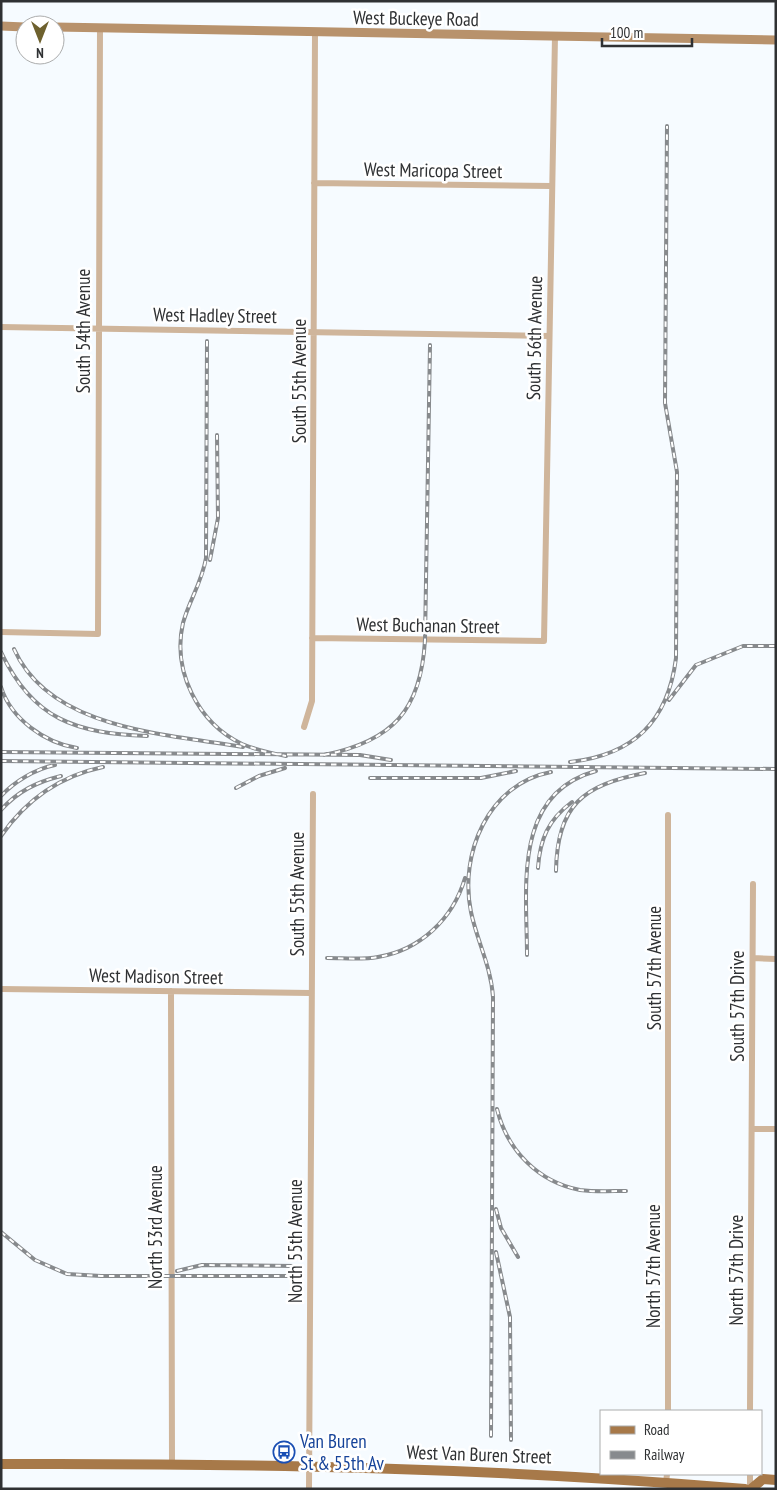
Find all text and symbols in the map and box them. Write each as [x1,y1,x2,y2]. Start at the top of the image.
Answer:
street label: West Buckeye Road [353,5,479,31]
north arrow [15,15,65,65]
scale bar [602,15,692,47]
text: 100 m [610,23,643,42]
text: N [36,44,44,62]
street label: West Maricopa Street [364,157,503,183]
street label: South 54th Avenue [71,269,95,393]
street label: South 56th Avenue [521,275,547,400]
street label: West Hadley Street [153,302,278,328]
street label: South 55th Avenue [287,319,311,443]
street label: West Buchanan Street [356,612,501,638]
street label: South 55th Avenue [285,832,309,956]
street label: South 57th Avenue [642,906,666,1030]
street label: South 57th Drive [725,950,749,1062]
street label: West Madison Street [89,963,224,989]
street label: North 53rd Avenue [143,1165,167,1289]
street label: North 55th Avenue [283,1179,307,1303]
street label: North 57th Avenue [641,1204,665,1328]
street label: North 57th Drive [724,1214,748,1325]
legend [600,1410,762,1475]
text: Road [644,1420,670,1439]
place label: Van Buren St & 55th Av [299,1429,384,1475]
street label: West Van Buren Street [406,1439,553,1469]
bus stop icon: Van Buren St & 55th Av [272,1440,296,1464]
text: Railway [644,1445,685,1464]

